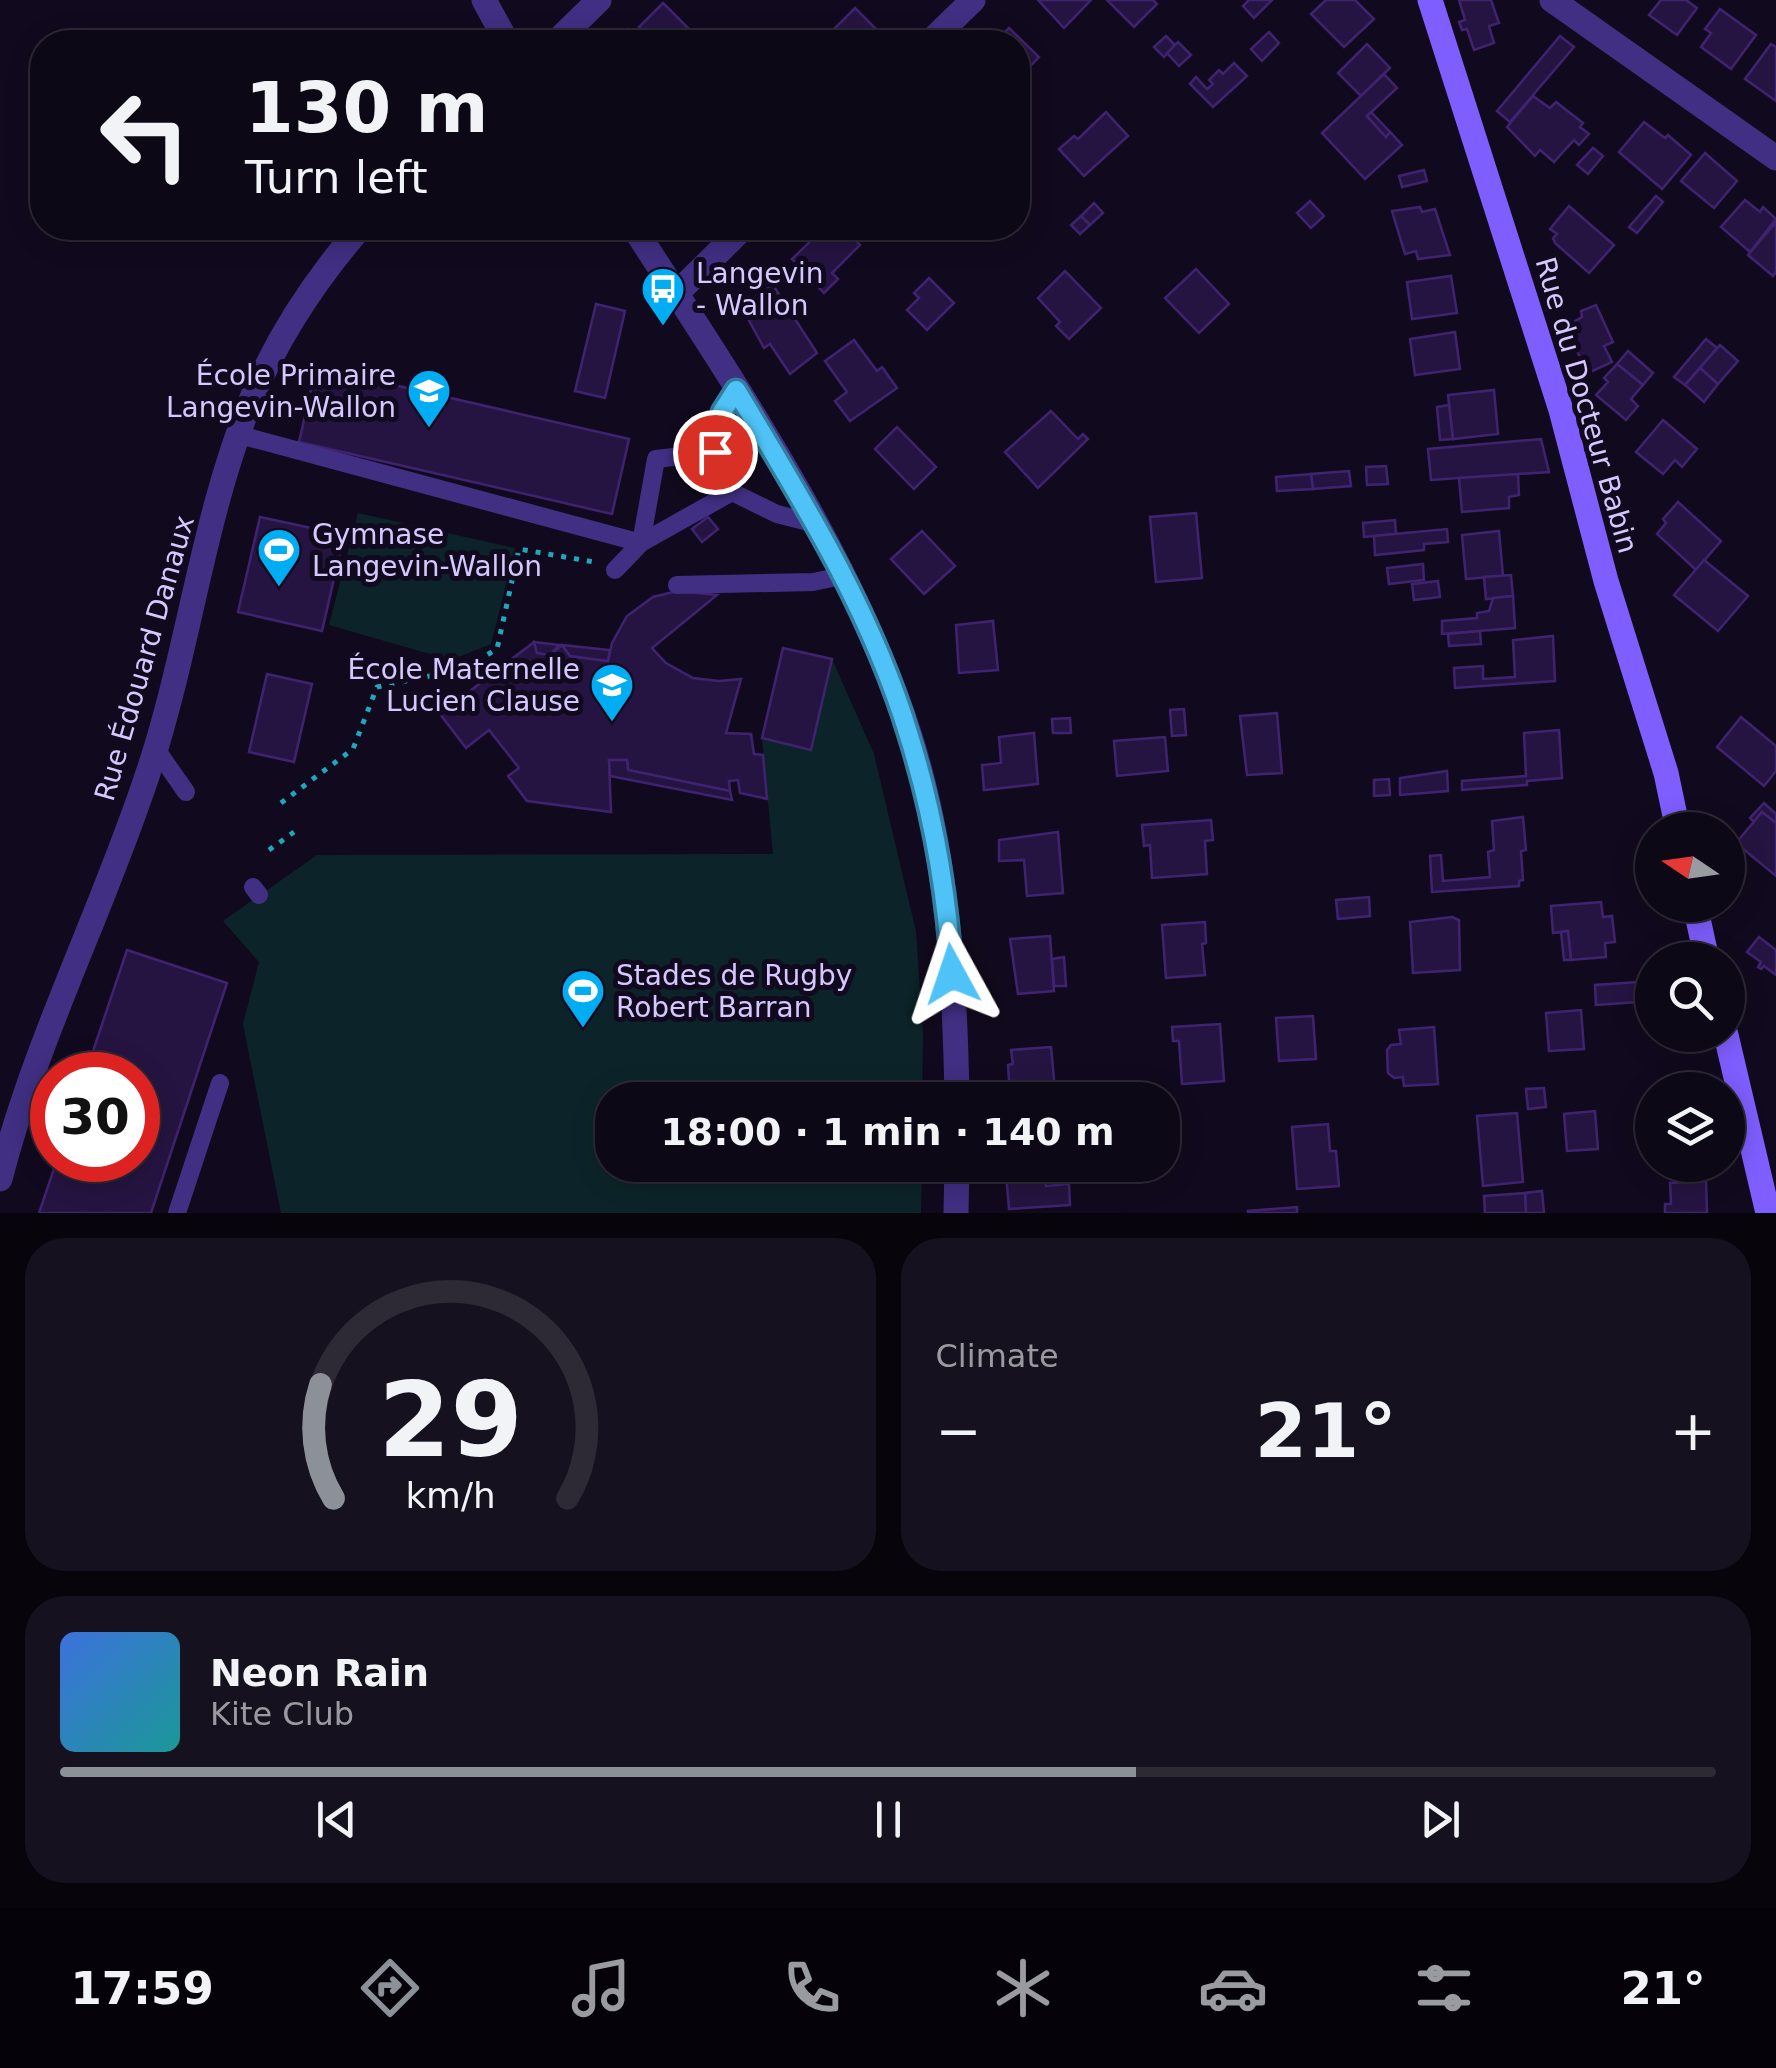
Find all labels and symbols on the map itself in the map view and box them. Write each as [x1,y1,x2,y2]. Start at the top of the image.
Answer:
street label: Rue du Docteur Babin [1528,253,1645,557]
place label: Langevin - Wallon [696,257,824,322]
bus stop icon: Langevin - Wallon [640,266,686,327]
place label: École Primaire Langevin-Wallon [166,358,396,424]
school or university icon: École Primaire Langevin-Wallon [406,368,452,429]
pin [673,410,758,495]
street label: Rue Édouard Danaux [87,511,201,805]
place label: Gymnase Langevin-Wallon [312,518,542,583]
sports icon: Gymnase Langevin-Wallon [256,527,302,588]
place label: École Maternelle Lucien Clause [348,652,580,718]
school or university icon: École Maternelle Lucien Clause [589,662,635,723]
north arrow [1635,812,1745,922]
position arrow [900,922,1004,1026]
place label: Stades de Rugby Robert Barran [616,959,852,1024]
sports icon: Stades de Rugby Robert Barran [560,968,606,1029]
speed limit sign: 30 [30,1052,160,1182]

